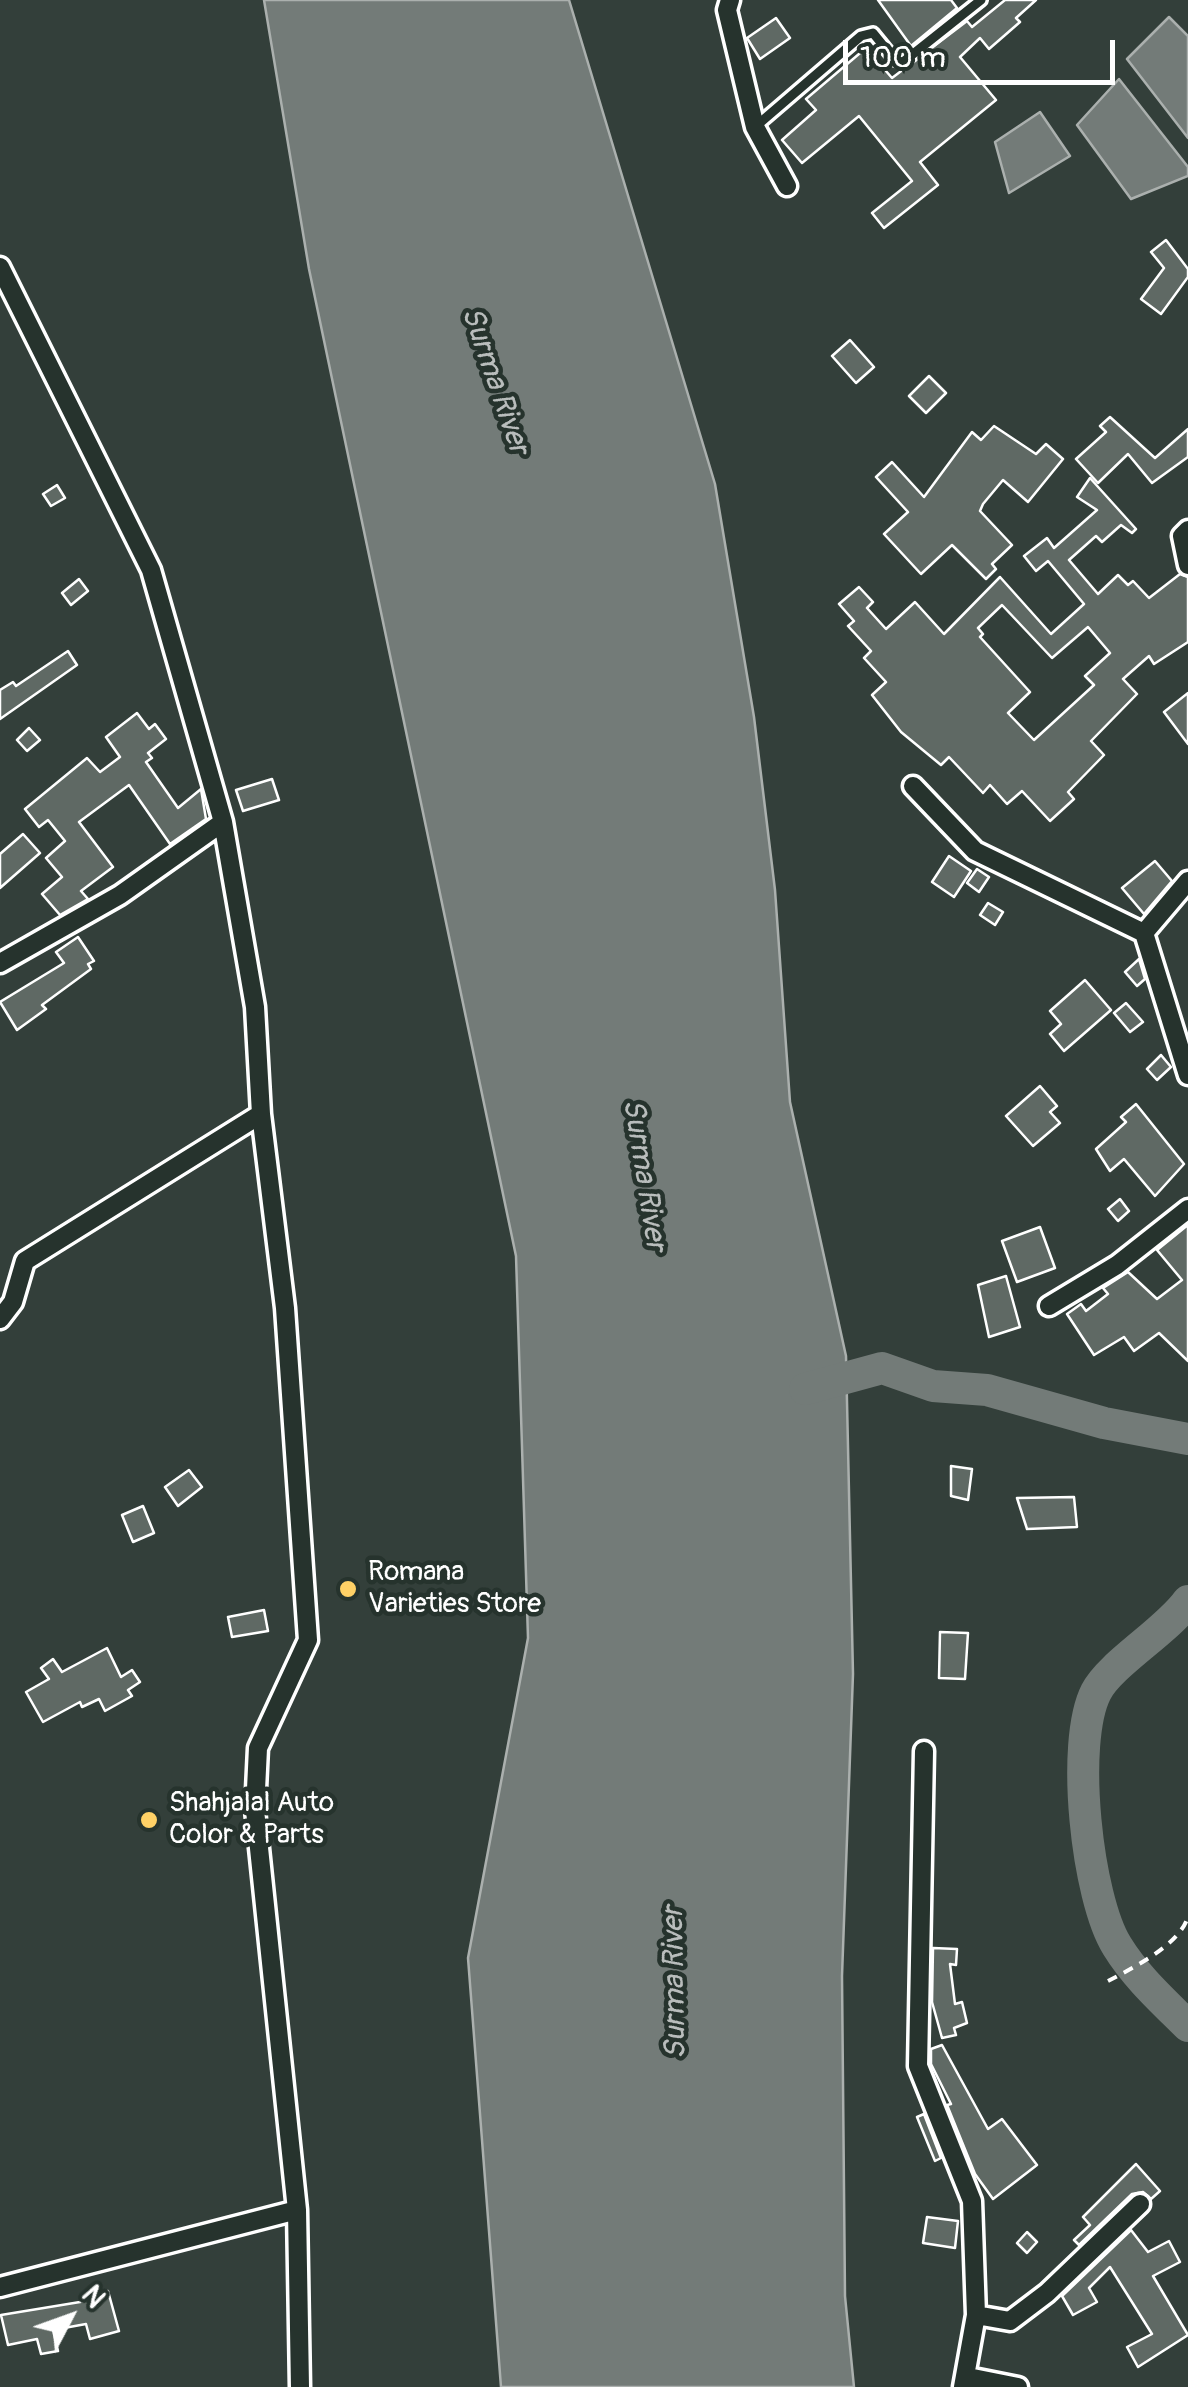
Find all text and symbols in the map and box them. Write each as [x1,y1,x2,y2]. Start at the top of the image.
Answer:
scale bar [848,20,1120,82]
text: 100 m [860,39,946,76]
water label: Surma River [452,303,536,459]
water label: Surma River [613,1097,673,1253]
place label: Romana Varieties Store [368,1556,541,1622]
marker: Romana Varieties Store [337,1578,359,1600]
place label: Shahjalal Auto Color & Parts [169,1787,334,1853]
marker: Shahjalal Auto Color & Parts [138,1809,160,1831]
water label: Surma River [657,1906,695,2060]
north arrow [20,2267,120,2367]
text: N [74,2278,112,2316]

